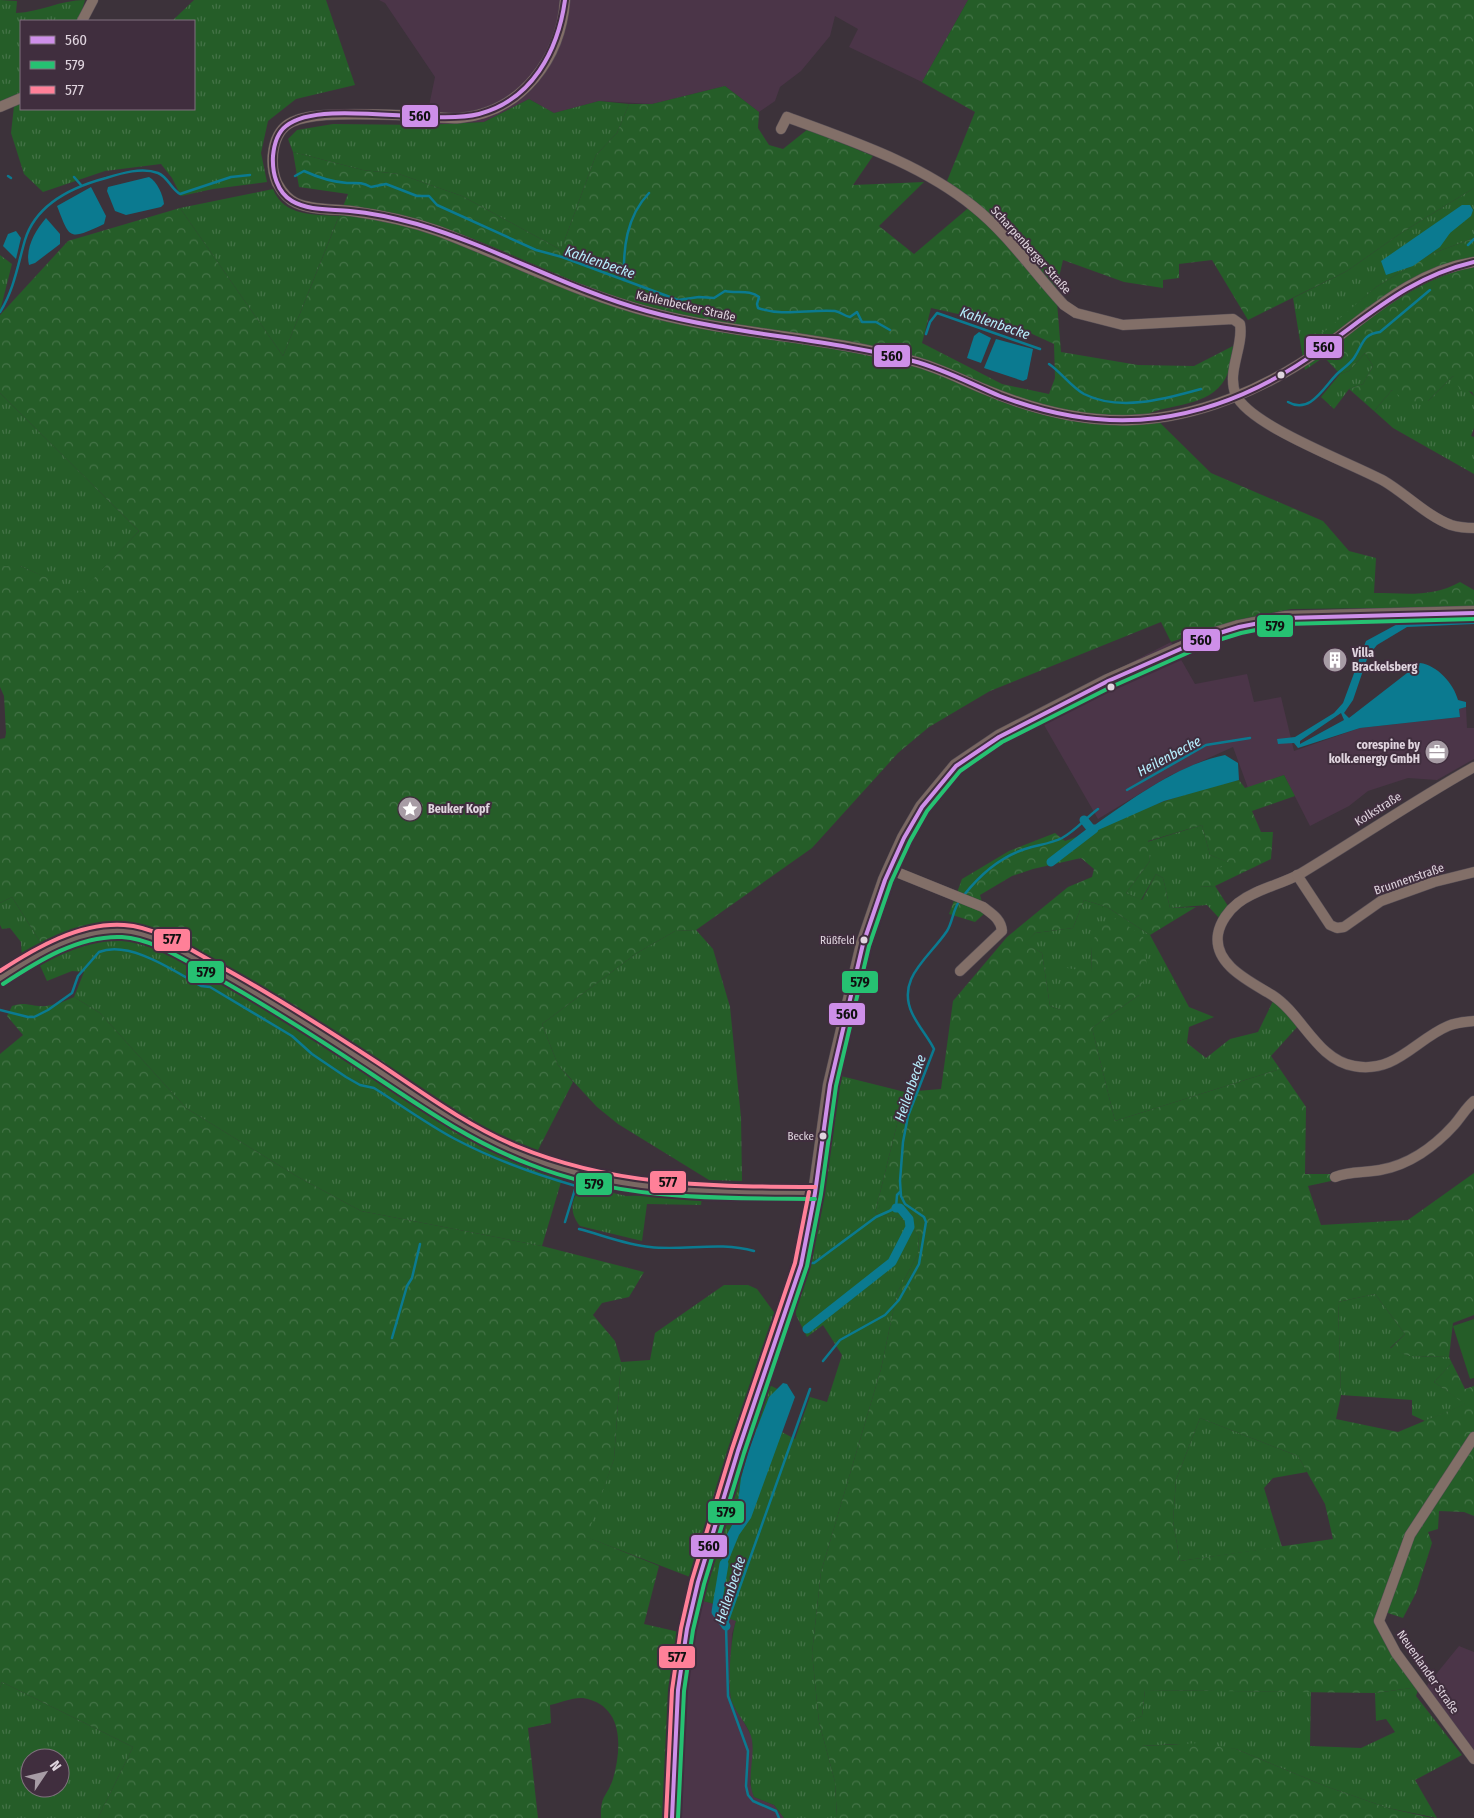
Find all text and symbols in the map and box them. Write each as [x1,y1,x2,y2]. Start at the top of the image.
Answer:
legend [20,20,195,110]
text: 560 [65,31,87,49]
text: 579 [65,56,85,74]
text: 577 [65,81,84,99]
line badge: 560 [401,104,439,128]
text: 560 [409,108,431,125]
street label: Scharpenberger Straße [988,203,1074,297]
water label: Kahlenbecke [563,243,637,282]
street label: Kahlenbecker Straße [635,288,737,324]
water label: Kahlenbecke [958,304,1032,343]
line badge: 560 [1305,335,1343,359]
text: 560 [1313,339,1335,356]
line badge: 560 [873,344,911,368]
text: 560 [881,348,903,365]
unlabelled marker [1276,370,1286,380]
line badge: 579 [1256,614,1294,638]
text: 579 [1265,618,1285,635]
line badge: 560 [1182,628,1221,652]
text: 560 [1190,632,1212,649]
place label: Villa Brackelsberg [1351,646,1417,674]
building icon: Villa Brackelsberg [1322,647,1348,673]
unlabelled marker [1106,682,1116,692]
water label: Heilenbecke [1134,732,1204,780]
place label: corespine by kolk.energy GmbH [1329,738,1420,766]
office icon: corespine by kolk.energy GmbH [1424,739,1450,765]
street label: Kolkstraße [1352,789,1404,829]
place icon: Beuker Kopf [397,796,423,822]
place label: Beuker Kopf [428,802,491,816]
street label: Brunnenstraße [1372,860,1446,898]
line badge: 577 [153,928,191,952]
text: 577 [163,931,181,948]
place label: Rüßfeld [820,934,855,947]
marker: Rüßfeld [859,935,869,945]
line badge: 579 [187,960,225,984]
text: 579 [196,964,216,981]
line badge: 579 [841,970,879,994]
text: 579 [850,974,870,991]
line badge: 560 [828,1002,866,1026]
text: 560 [836,1006,858,1023]
water label: Heilenbecke [891,1052,930,1124]
place label: Becke [787,1130,814,1143]
marker: Becke [818,1131,828,1141]
line badge: 577 [649,1170,687,1194]
line badge: 579 [575,1172,613,1196]
text: 577 [659,1174,677,1191]
text: 579 [584,1176,604,1193]
line badge: 579 [707,1500,745,1524]
text: 579 [716,1504,736,1521]
line badge: 560 [690,1534,728,1558]
text: 560 [698,1538,720,1555]
water label: Heilenbecke [712,1554,749,1626]
street label: Neuenlander Straße [1394,1628,1462,1716]
line badge: 577 [658,1645,696,1669]
text: 577 [668,1649,686,1666]
north arrow [20,1748,70,1798]
text: N [46,1758,65,1774]

